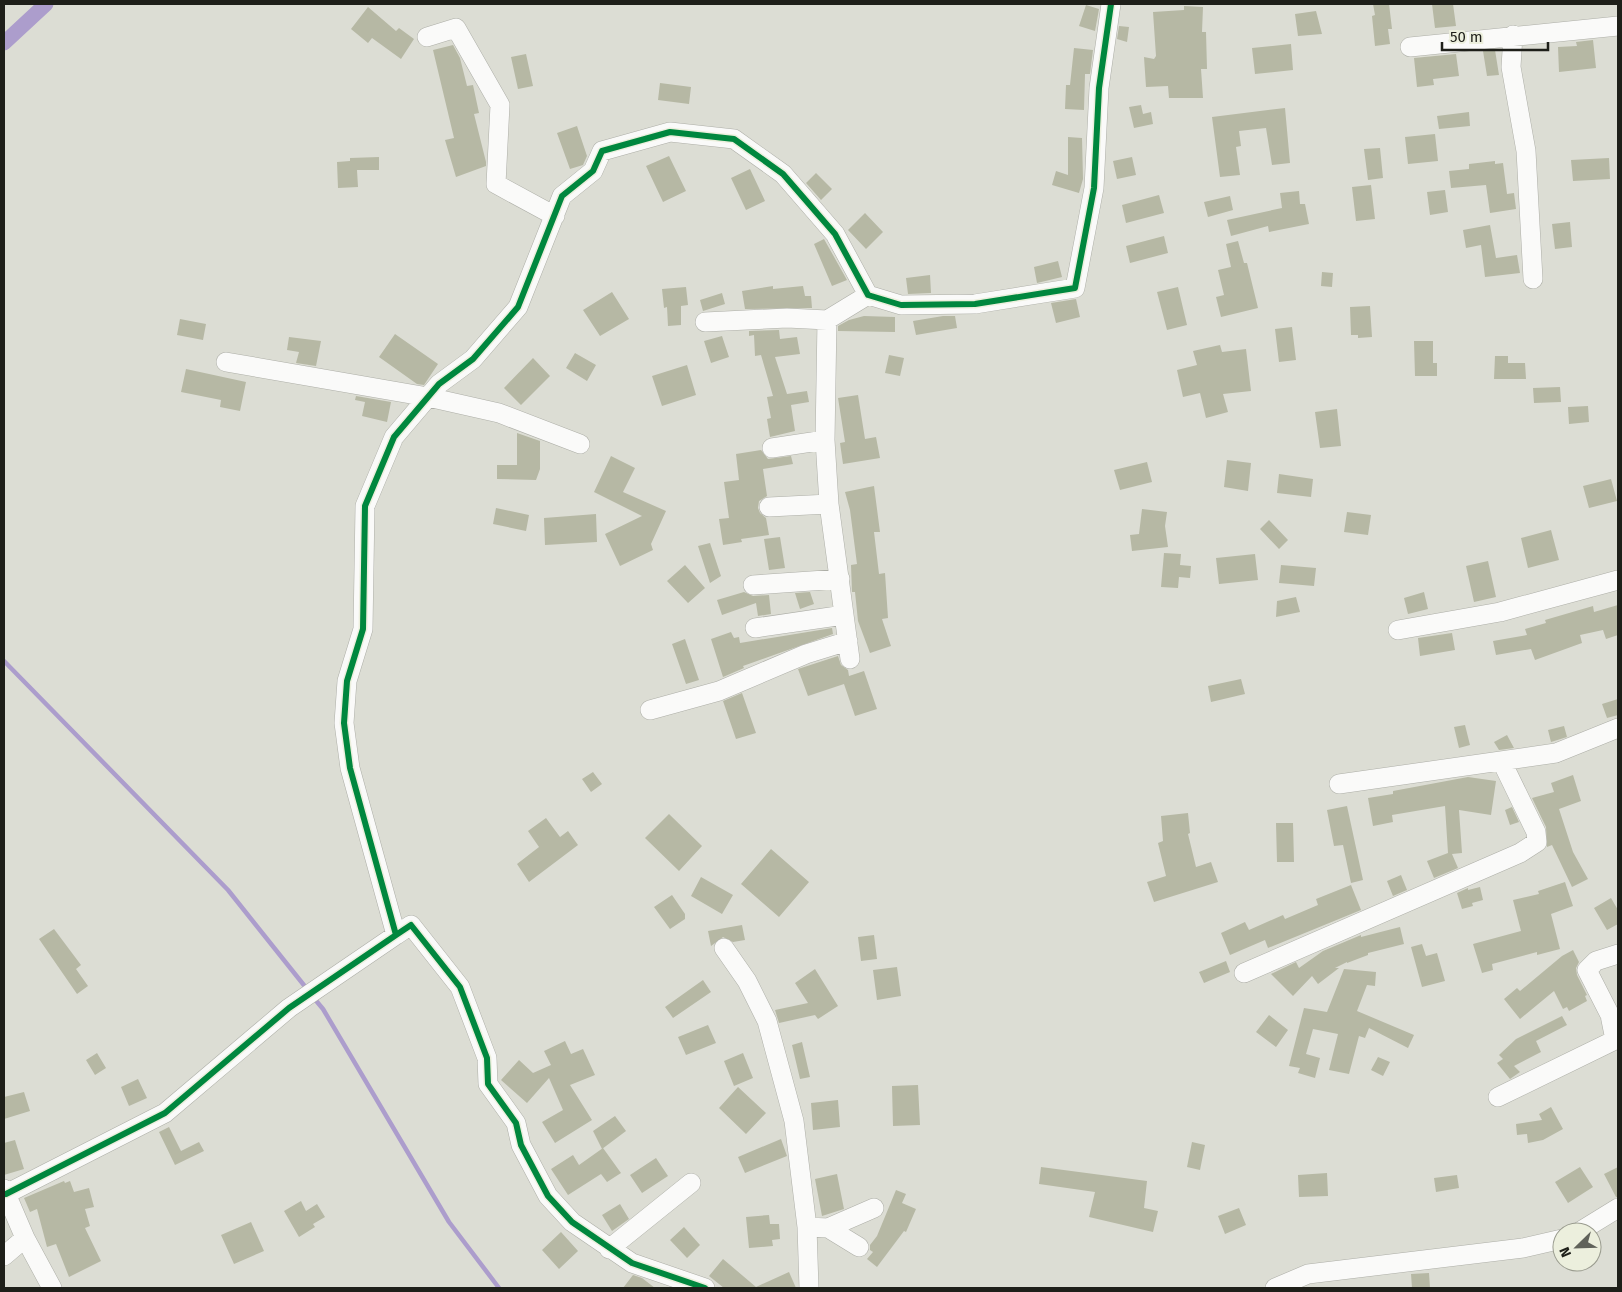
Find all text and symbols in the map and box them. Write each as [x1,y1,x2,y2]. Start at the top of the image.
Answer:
scale bar [1442,20,1548,52]
text: 50 m [1450,28,1483,46]
north arrow [1552,1222,1602,1272]
text: N [1556,1244,1575,1259]

